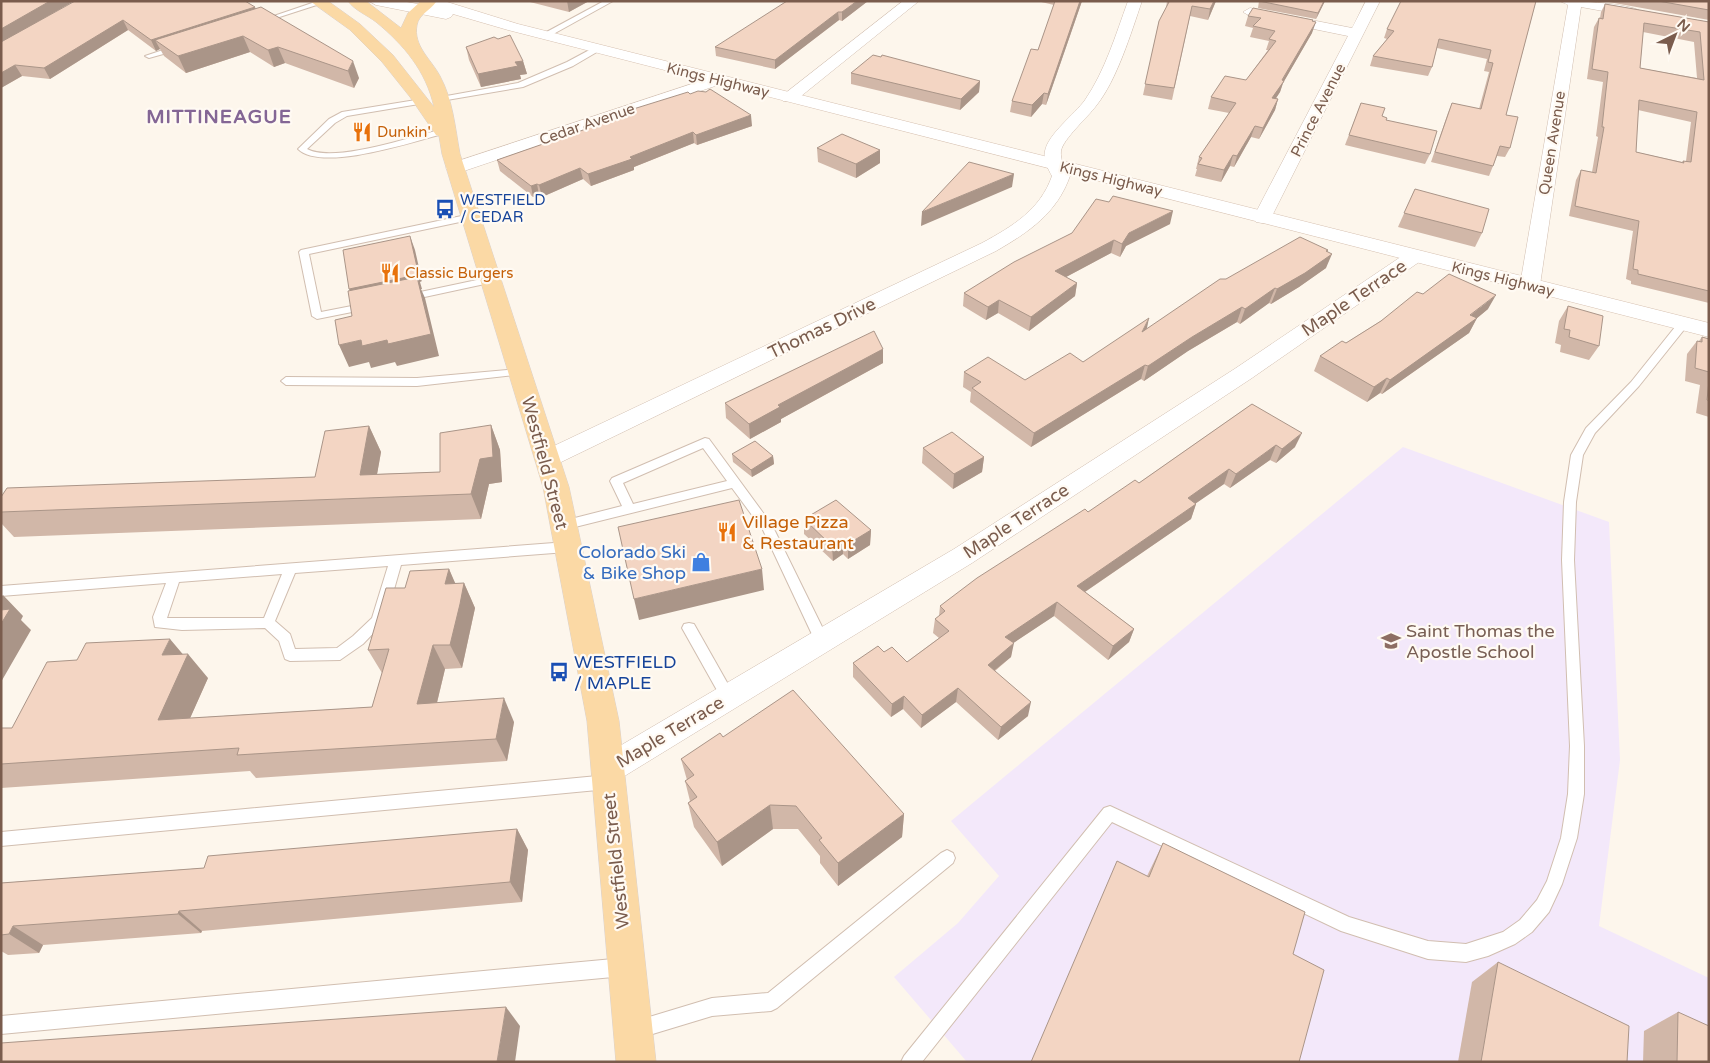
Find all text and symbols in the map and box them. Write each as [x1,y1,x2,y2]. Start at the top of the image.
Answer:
north arrow [1650,10,1700,60]
text: N [1673,16,1693,36]
street label: Kings Highway [665,59,771,101]
street label: Prince Avenue [1287,60,1349,160]
street label: Queen Avenue [1535,90,1569,196]
street label: Cedar Avenue [537,99,637,149]
district label: MITTINEAGUE [146,106,292,128]
restaurant icon: Dunkin' [351,121,373,143]
place label: Dunkin' [377,123,431,141]
street label: Kings Highway [1058,158,1164,200]
place label: WESTFIELD / CEDAR [460,191,545,226]
bus stop icon: WESTFIELD / CEDAR [434,198,456,220]
street label: Maple Terrace [1297,255,1411,341]
street label: Kings Highway [1450,258,1556,300]
restaurant icon: Classic Burgers [379,262,401,284]
place label: Classic Burgers [405,264,513,282]
street label: Thomas Drive [765,292,879,364]
street label: Westfield Street [517,394,573,532]
street label: Maple Terrace [959,479,1073,563]
place label: Village Pizza & Restaurant [742,511,854,554]
restaurant icon: Village Pizza & Restaurant [716,521,738,543]
place label: Colorado Ski & Bike Shop [578,541,686,584]
shop icon: Colorado Ski & Bike Shop [690,551,712,573]
place label: Saint Thomas the Apostle School [1406,620,1555,663]
school or university icon: Saint Thomas the Apostle School [1380,630,1402,652]
place label: WESTFIELD / MAPLE [574,651,677,694]
bus stop icon: WESTFIELD / MAPLE [548,661,570,683]
street label: Maple Terrace [612,691,728,773]
street label: Westfield Street [598,792,634,930]

